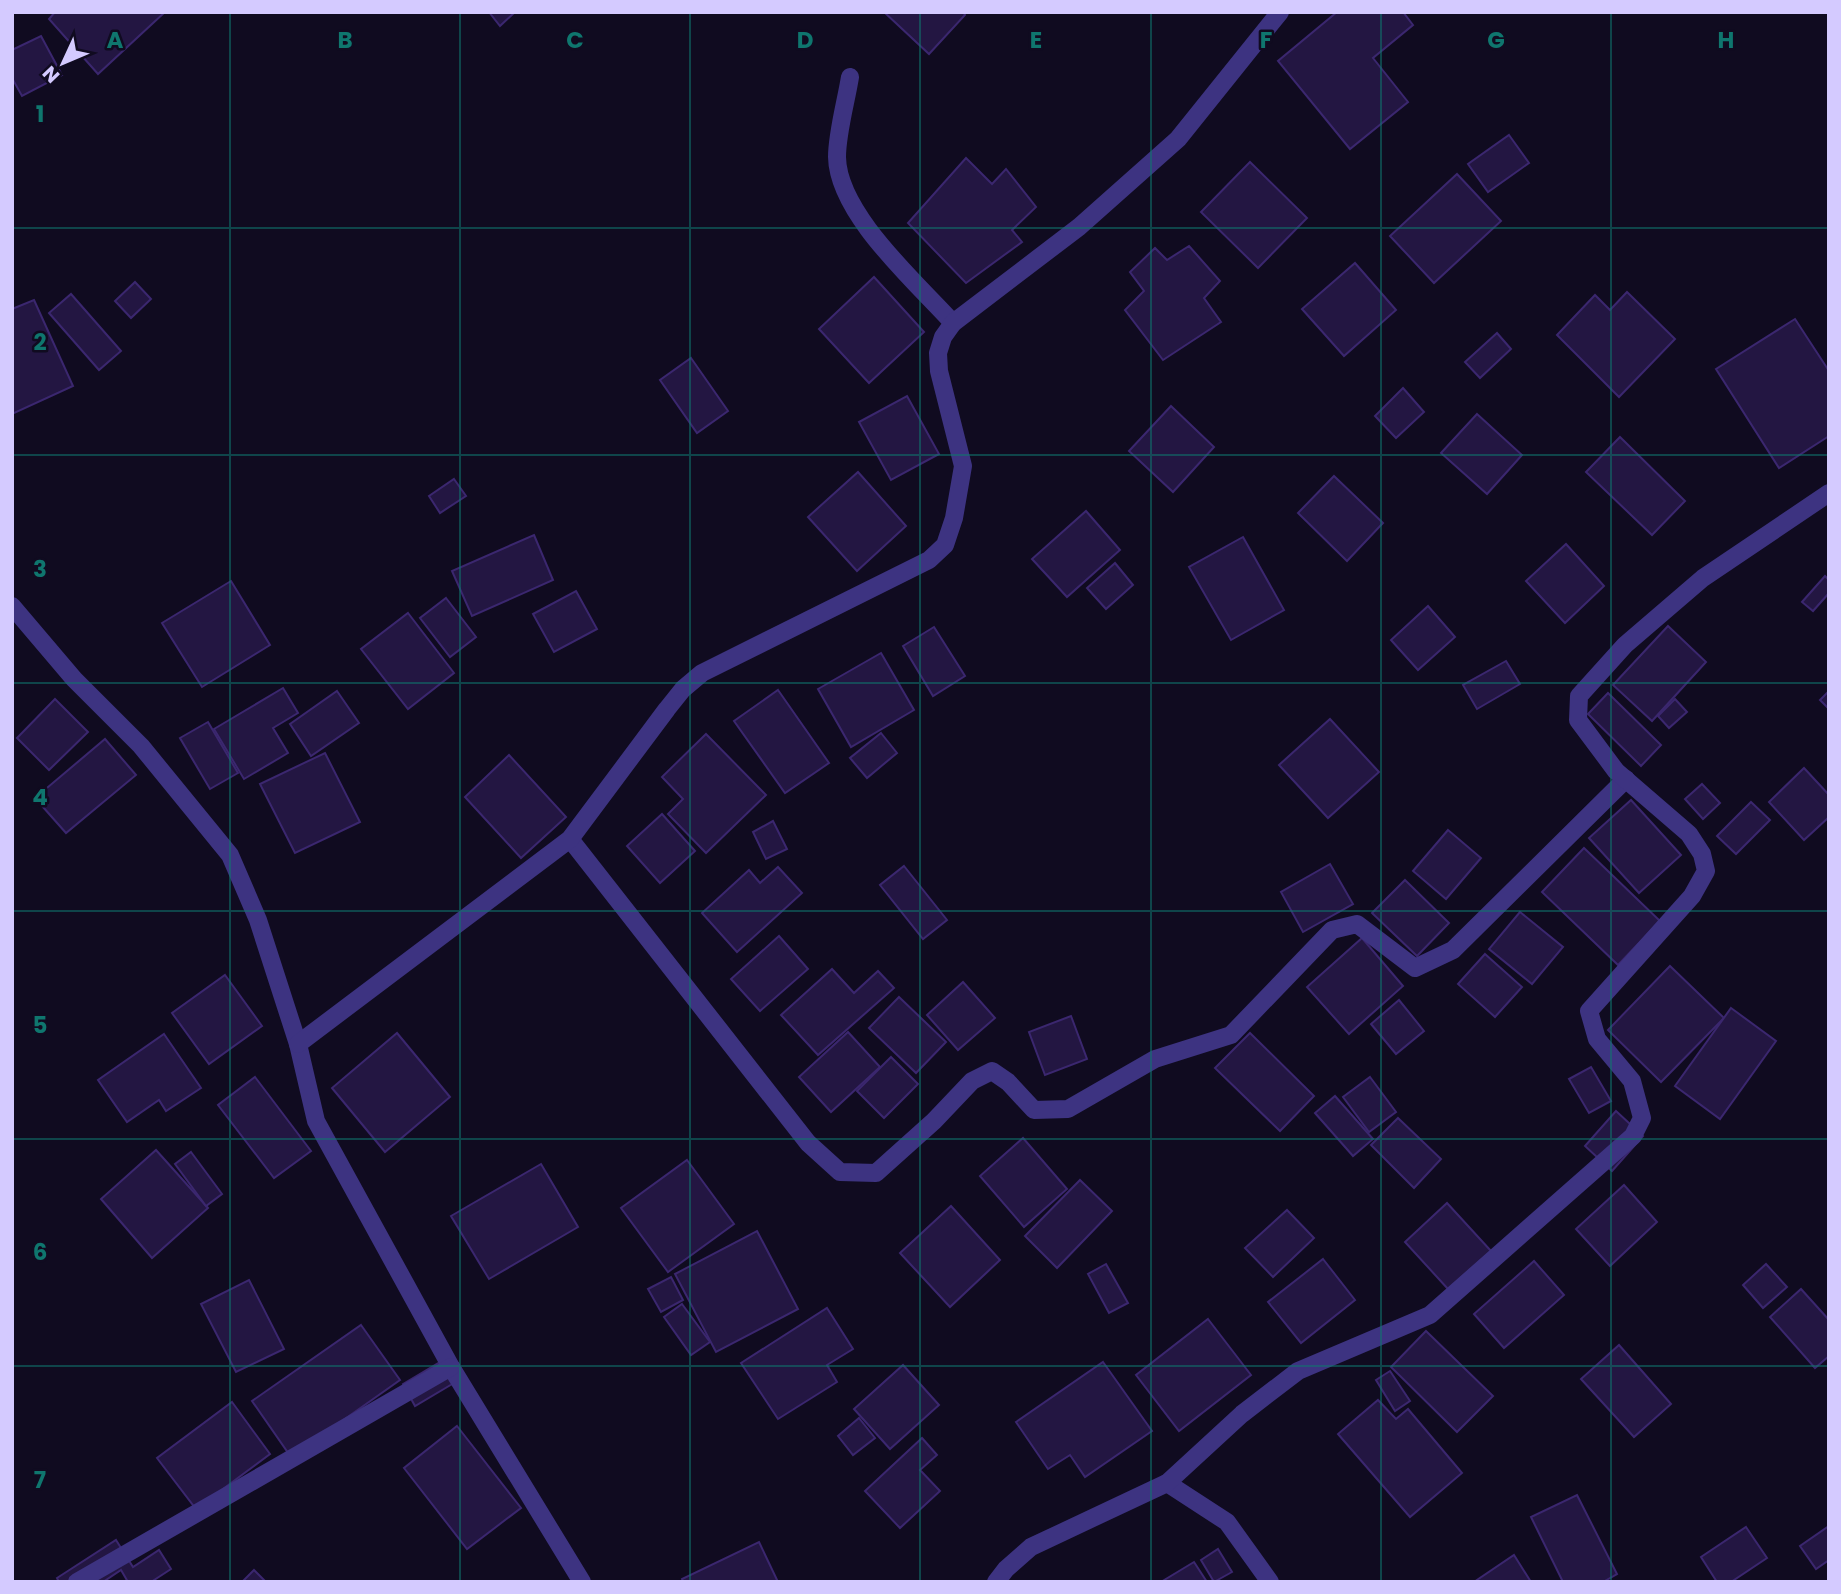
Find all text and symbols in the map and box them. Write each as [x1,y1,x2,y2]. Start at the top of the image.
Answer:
text: A [107,24,124,56]
text: B [337,24,353,56]
text: C [566,24,584,56]
text: D [797,24,813,56]
text: E [1030,24,1042,56]
text: F [1260,24,1272,56]
text: G [1487,24,1505,56]
text: H [1718,24,1734,56]
north arrow [28,28,98,98]
text: N [36,60,66,89]
text: 1 [36,98,44,130]
text: 2 [33,326,47,358]
text: 3 [33,553,47,585]
text: 4 [32,781,48,813]
text: 5 [33,1009,47,1041]
text: 6 [33,1236,47,1268]
text: 7 [34,1464,46,1496]

